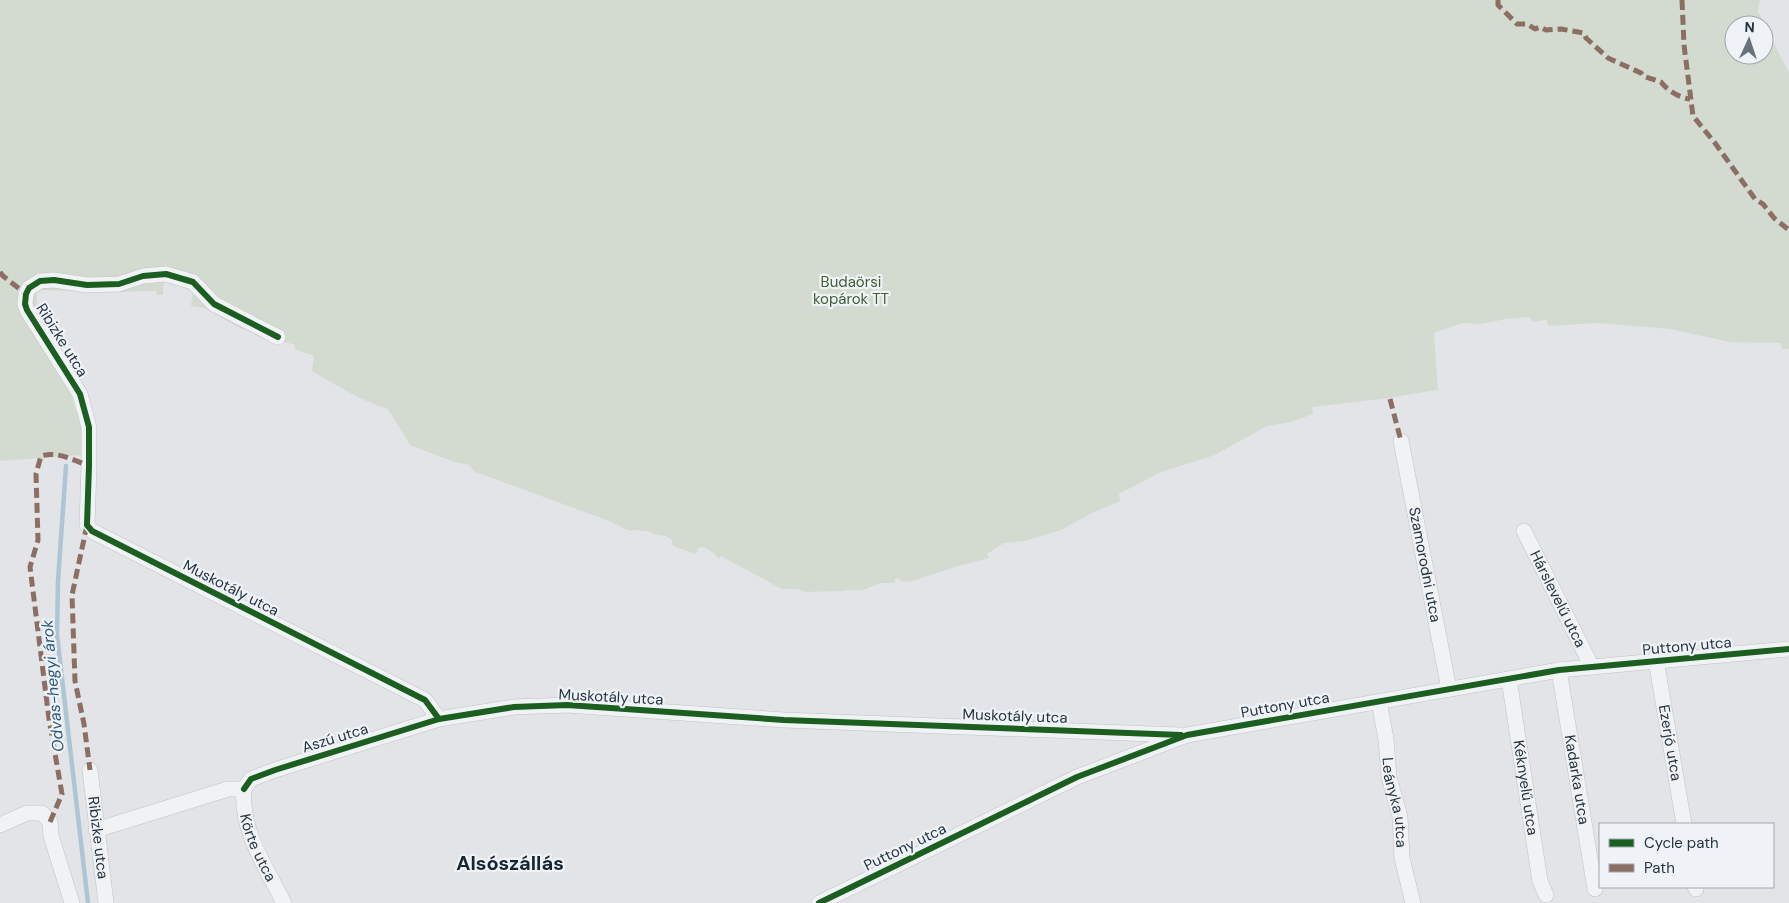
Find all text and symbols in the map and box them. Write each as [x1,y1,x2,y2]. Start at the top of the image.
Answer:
north arrow [1724,15,1774,65]
text: N [1744,18,1755,36]
park label: Budaörsi kopárok TT [813,272,889,309]
street label: Ribizke utca [32,300,92,380]
street label: Szamorodni utca [1404,505,1446,624]
street label: Hárslevelű utca [1525,547,1591,651]
street label: Muskotály utca [180,555,282,621]
water label: Odvas-hegyi árok [36,618,69,753]
street label: Puttony utca [1642,632,1732,660]
street label: Muskotály utca [558,684,664,710]
street label: Puttony utca [1239,687,1331,723]
street label: Ezerjó utca [1654,703,1686,782]
street label: Muskotály utca [962,704,1068,728]
street label: Aszú utca [300,719,370,757]
street label: Kadarka utca [1560,733,1594,826]
street label: Kéknyelű utca [1509,739,1543,837]
street label: Leányka utca [1377,757,1411,848]
street label: Ribizke utca [83,795,113,880]
street label: Körte utca [235,812,281,885]
street label: Puttony utca [860,818,950,876]
legend [1599,823,1774,888]
text: Cycle path [1644,833,1719,853]
district label: Alsószállás [456,850,564,876]
text: Path [1644,858,1675,878]

